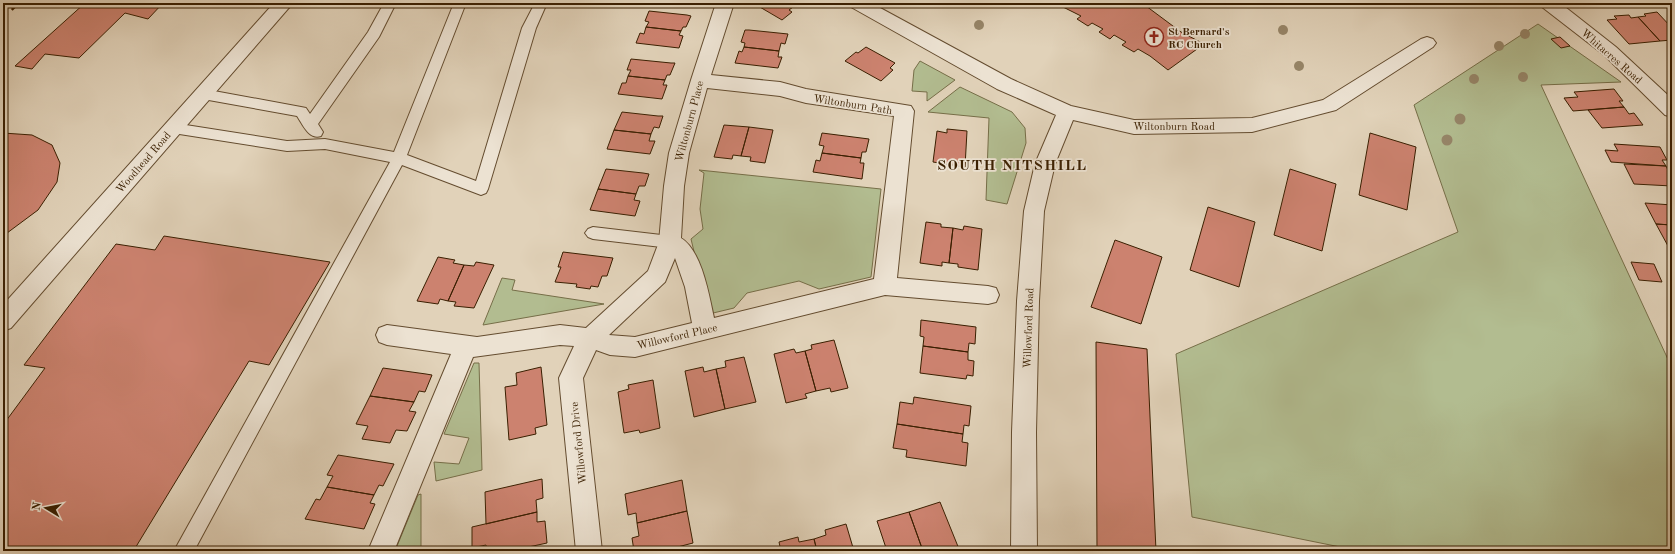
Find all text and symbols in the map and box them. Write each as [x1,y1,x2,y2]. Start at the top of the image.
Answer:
church icon: St Bernard's RC Church [1143,26,1165,48]
place label: St Bernard's RC Church [1168,27,1230,51]
street label: Whitacres Road [1578,28,1644,87]
street label: Wiltonburn Place [674,80,707,163]
street label: Wiltonburn Path [813,94,893,117]
street label: Wiltonburn Road [1133,122,1215,133]
street label: Woodhead Road [115,130,174,196]
district label: SOUTH NITSHILL [937,159,1087,174]
street label: Willowford Road [1023,287,1036,369]
street label: Willowford Place [636,323,719,352]
street label: Willowford Drive [570,401,589,485]
north arrow [26,488,66,528]
text: N [31,501,44,512]

